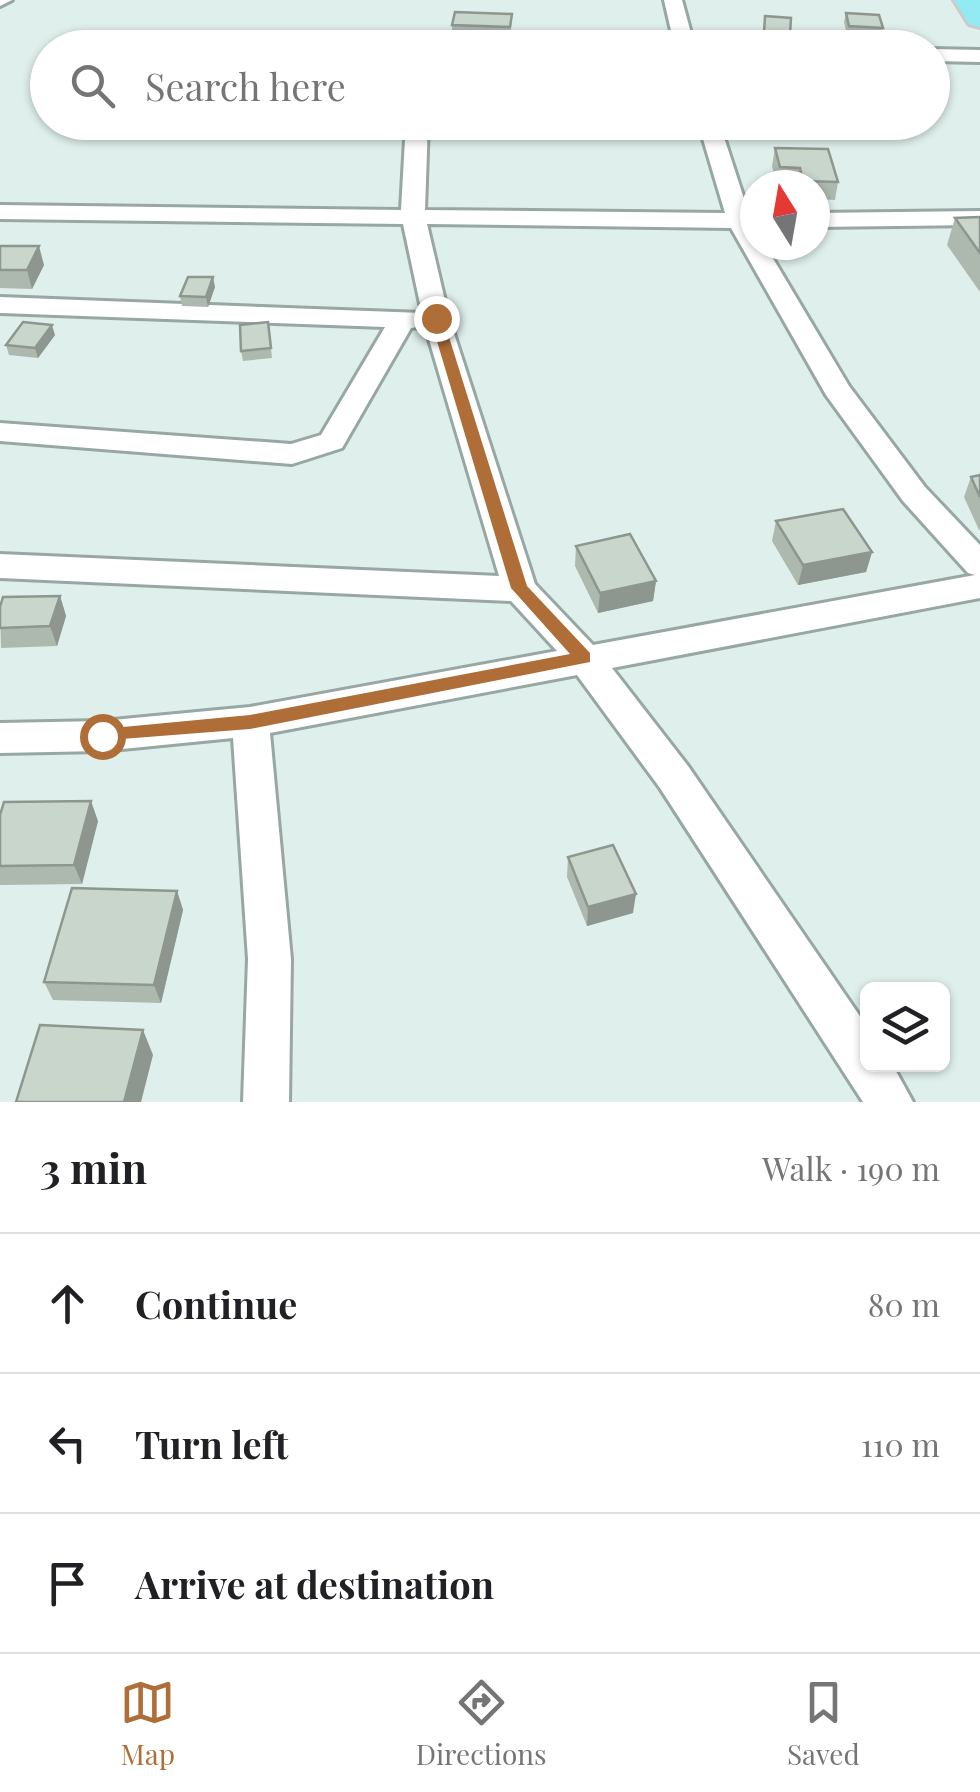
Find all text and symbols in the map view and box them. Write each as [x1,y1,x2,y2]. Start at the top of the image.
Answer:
search box [30,30,950,140]
icon: search [65,58,120,113]
text: Search here [145,60,346,111]
north arrow [740,170,830,260]
route end [414,296,460,342]
route start [80,714,126,760]
map controls [860,982,950,1072]
button: layers [860,982,950,1072]
text: 3 min [40,1139,147,1195]
text: Walk · 190 m [762,1146,940,1189]
icon: ahead [40,1276,95,1331]
text: Continue [135,1278,297,1329]
text: 80 m [868,1282,940,1325]
icon: left [40,1416,95,1471]
text: Turn left [135,1418,288,1469]
text: 110 m [861,1422,940,1465]
icon: arrive [40,1556,95,1611]
text: Arrive at destination [135,1558,494,1609]
tab: Map [120,1675,175,1772]
tab: Directions [416,1675,547,1772]
tab: Saved [787,1675,860,1772]

